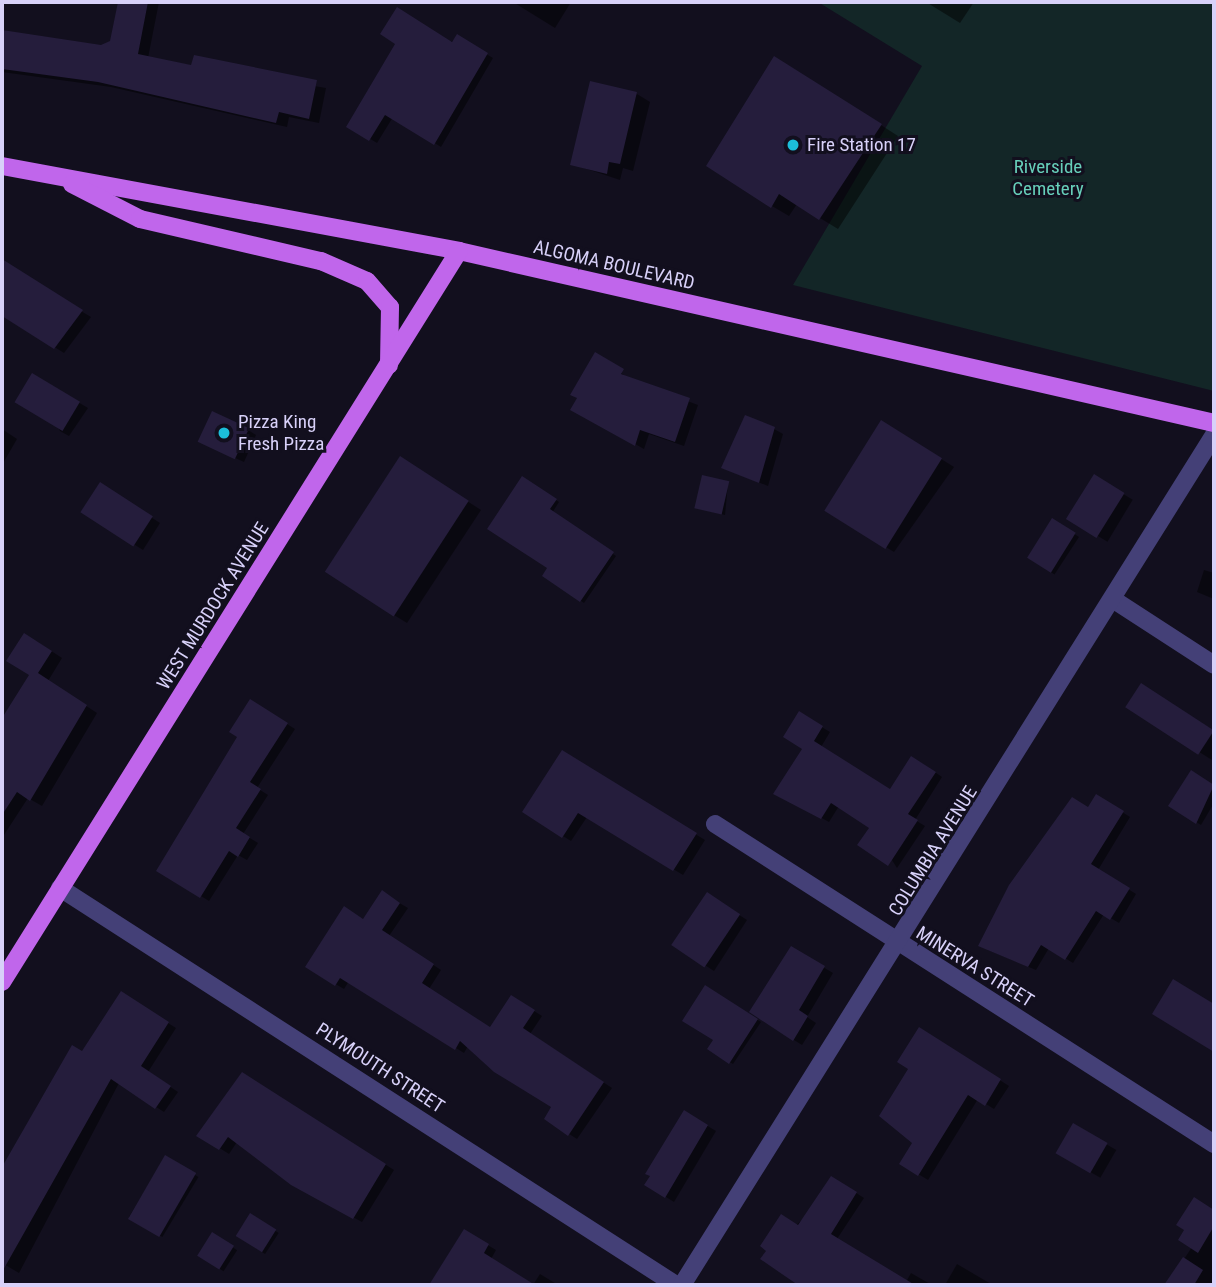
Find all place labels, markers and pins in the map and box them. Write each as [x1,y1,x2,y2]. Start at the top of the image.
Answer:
place label: Fire Station 17 [807,134,916,156]
marker: Fire Station 17 [785,137,801,153]
place label: Pizza King Fresh Pizza [238,411,324,455]
marker: Pizza King Fresh Pizza [216,425,232,441]

